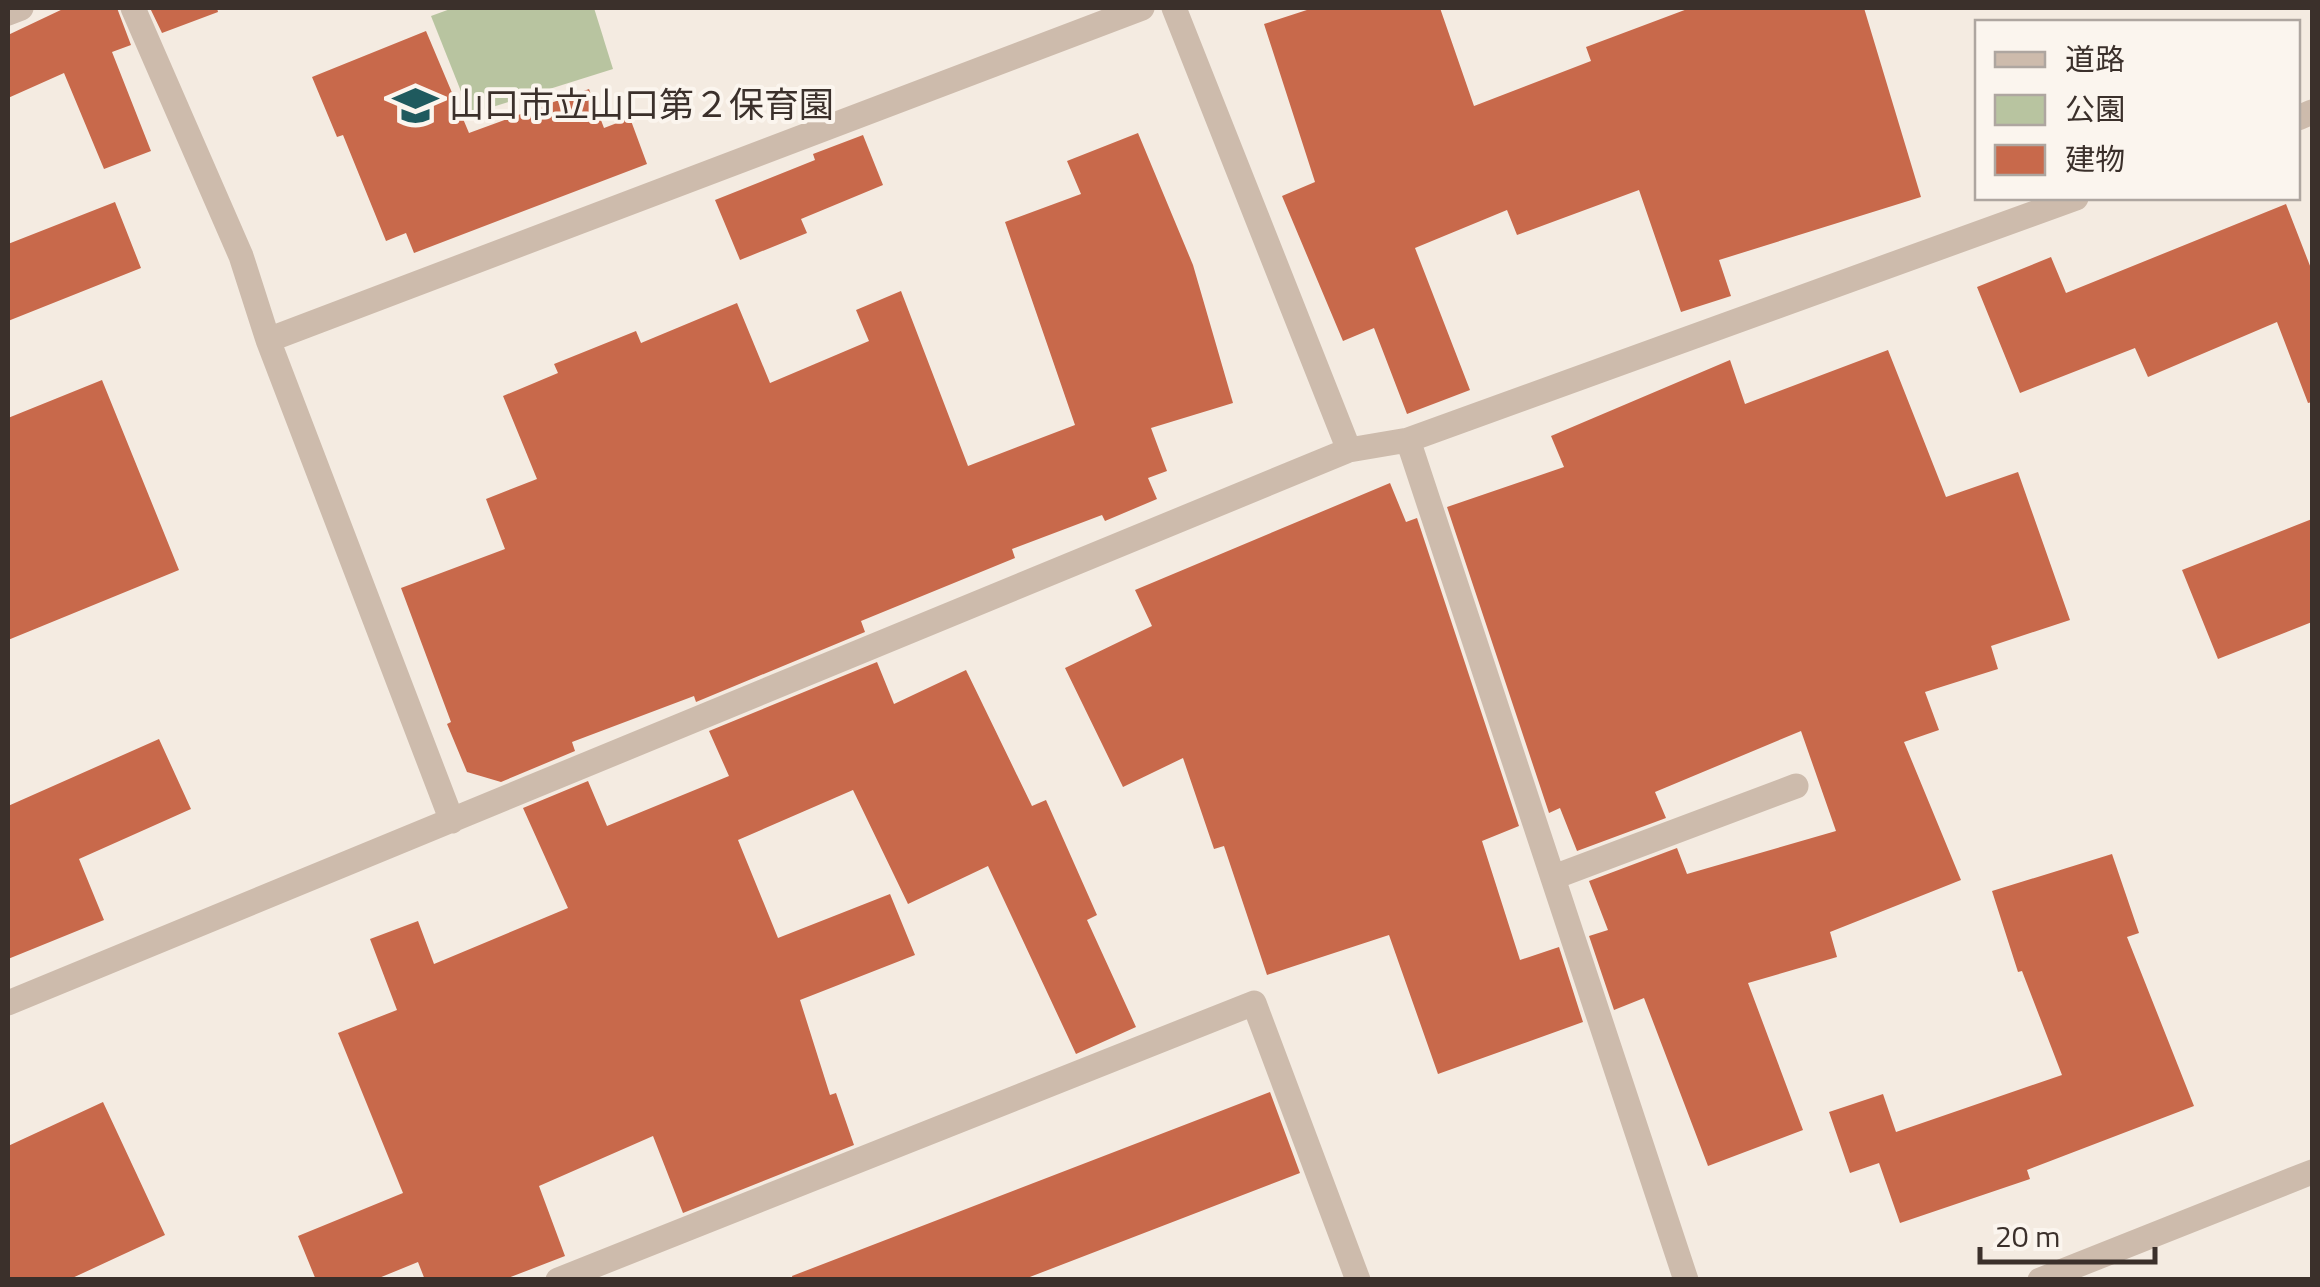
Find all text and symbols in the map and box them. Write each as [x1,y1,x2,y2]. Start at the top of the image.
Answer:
legend [1975,20,2300,200]
text: 道路 [2065,36,2125,82]
place label: 山口市立山口第２保育園 [449,77,834,131]
school or university icon: 山口市立山口第２保育園 [392,81,440,129]
text: 公園 [2065,86,2125,132]
text: 建物 [2065,136,2125,182]
scale bar [1980,1202,2155,1264]
text: 20 m [1995,1213,2060,1259]

